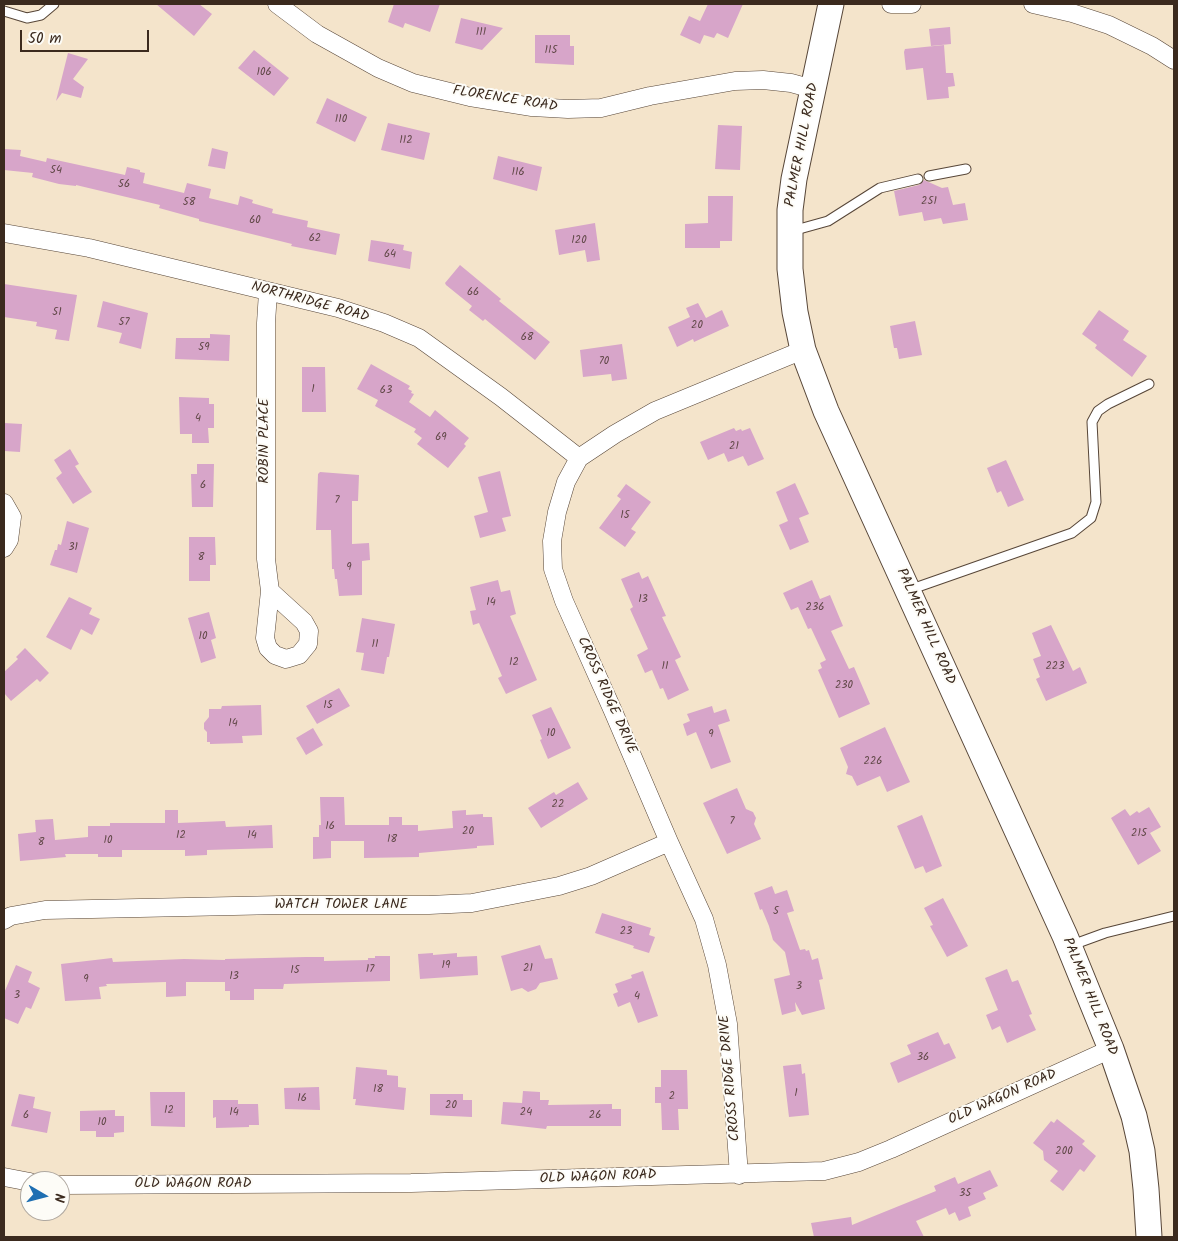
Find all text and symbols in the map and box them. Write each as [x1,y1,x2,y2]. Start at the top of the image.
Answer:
scale bar [22,20,151,52]
house number: 111 [476,26,486,40]
text: 50 m [28,27,62,51]
house number: 115 [545,44,557,58]
house number: 106 [256,66,272,80]
street label: PALMER HILL ROAD [783,82,823,208]
street label: FLORENCE ROAD [451,83,559,117]
house number: 110 [335,113,347,127]
house number: 112 [399,134,413,148]
house number: 54 [50,164,62,178]
house number: 116 [511,166,525,180]
house number: 56 [118,178,130,192]
house number: 251 [921,195,937,209]
house number: 58 [183,196,195,210]
house number: 60 [249,214,261,228]
house number: 62 [309,232,321,246]
house number: 120 [571,234,587,248]
house number: 64 [384,248,396,262]
street label: NORTHRIDGE ROAD [249,279,371,327]
house number: 66 [467,286,479,300]
house number: 51 [52,306,62,320]
house number: 57 [119,316,129,330]
house number: 20 [691,319,703,333]
house number: 68 [521,331,533,345]
house number: 59 [198,341,210,355]
house number: 70 [599,355,609,369]
house number: 1 [311,383,315,397]
house number: 63 [380,384,392,398]
street label: ROBIN PLACE [258,398,274,484]
house number: 4 [195,412,201,426]
house number: 69 [435,431,447,445]
house number: 21 [729,440,739,454]
house number: 6 [200,479,206,493]
house number: 7 [334,494,340,508]
house number: 15 [620,509,630,523]
house number: 31 [68,541,78,555]
house number: 8 [198,551,204,565]
house number: 9 [346,561,352,575]
street label: PALMER HILL ROAD [892,566,958,688]
house number: 13 [638,593,648,607]
house number: 14 [486,596,496,610]
house number: 236 [806,601,824,615]
house number: 10 [199,630,207,644]
street label: CROSS RIDGE DRIVE [573,635,639,757]
house number: 11 [372,638,378,652]
house number: 12 [509,656,519,670]
house number: 11 [662,660,668,674]
house number: 223 [1045,660,1065,674]
house number: 230 [835,679,853,693]
house number: 15 [323,699,333,713]
house number: 14 [228,717,238,731]
house number: 10 [547,727,555,741]
house number: 9 [708,728,714,742]
house number: 226 [864,755,882,769]
house number: 22 [552,798,564,812]
house number: 7 [729,815,735,829]
house number: 16 [325,820,335,834]
house number: 20 [462,825,474,839]
house number: 215 [1131,827,1147,841]
house number: 12 [176,829,186,843]
house number: 14 [247,829,257,843]
house number: 18 [387,833,397,847]
house number: 10 [104,834,112,848]
house number: 8 [38,836,44,850]
street label: WATCH TOWER LANE [274,898,408,914]
house number: 5 [773,905,779,919]
house number: 23 [620,925,632,939]
street label: PALMER HILL ROAD [1058,936,1120,1058]
house number: 19 [442,959,450,973]
house number: 21 [523,962,533,976]
house number: 17 [366,963,374,977]
house number: 15 [290,964,300,978]
house number: 13 [229,970,239,984]
house number: 9 [83,973,89,987]
house number: 3 [796,980,802,994]
house number: 3 [14,989,20,1003]
house number: 4 [634,990,640,1004]
street label: CROSS RIDGE DRIVE [717,1014,745,1142]
house number: 36 [917,1051,929,1065]
street label: OLD WAGON ROAD [946,1067,1060,1129]
house number: 18 [373,1083,383,1097]
house number: 1 [794,1087,798,1101]
house number: 2 [669,1090,675,1104]
house number: 16 [297,1092,307,1106]
house number: 20 [445,1099,457,1113]
house number: 12 [164,1104,174,1118]
house number: 14 [229,1106,239,1120]
house number: 24 [520,1106,532,1120]
house number: 6 [23,1109,29,1123]
house number: 26 [589,1109,601,1123]
house number: 10 [98,1116,106,1130]
house number: 200 [1055,1145,1073,1159]
street label: OLD WAGON ROAD [539,1168,657,1188]
north arrow [20,1171,70,1221]
street label: OLD WAGON ROAD [135,1177,251,1193]
house number: 35 [959,1187,971,1201]
text: N [47,1192,70,1204]

